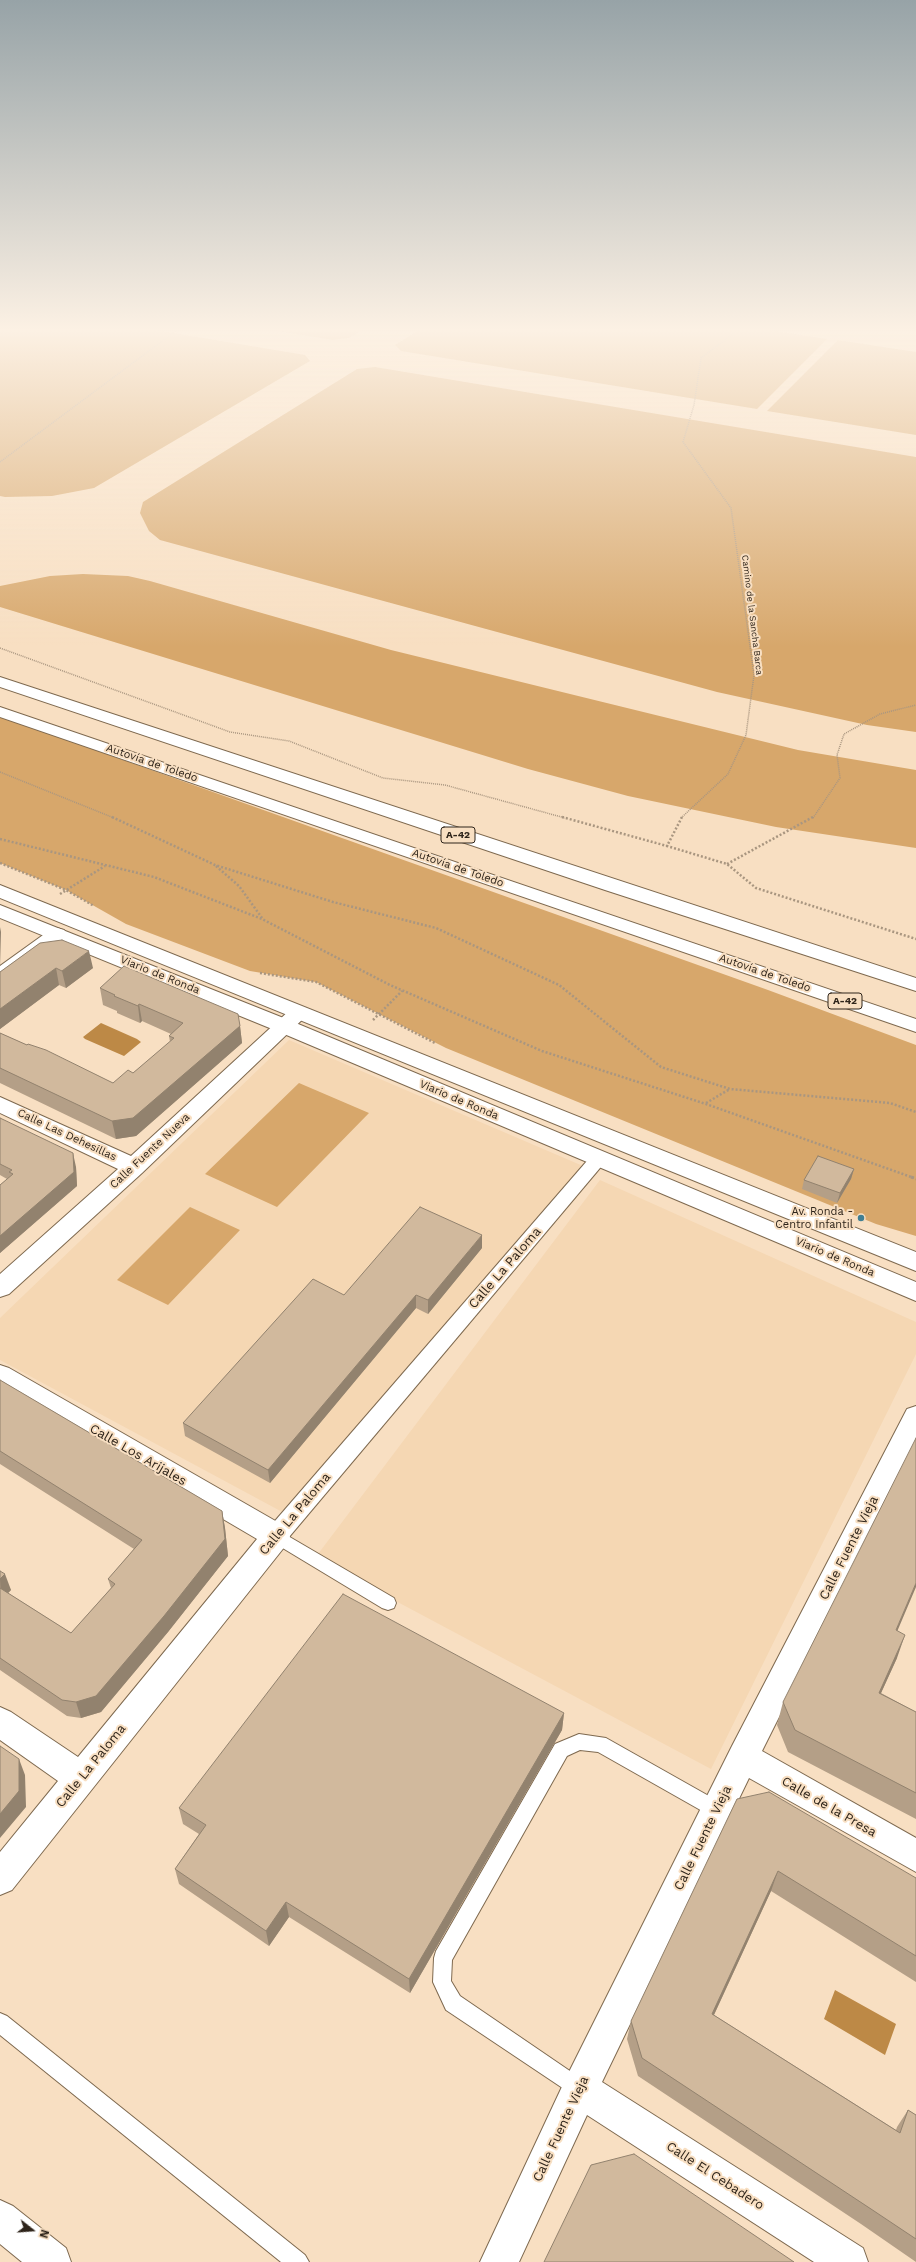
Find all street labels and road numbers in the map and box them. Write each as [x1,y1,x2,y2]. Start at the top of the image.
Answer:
street label: Camino de la Sancha Barca [739,554,765,676]
street label: Autovía de Toledo [104,741,200,785]
road number: A-42 [441,827,475,843]
street label: Autovía de Toledo [410,846,506,890]
street label: Autovía de Toledo [717,951,813,995]
street label: Viario de Ronda [118,953,202,997]
road number: A-42 [828,993,862,1009]
street label: Viario de Ronda [417,1077,501,1123]
street label: Calle Las Dehesillas [15,1106,119,1164]
street label: Calle Fuente Nueva [107,1111,193,1191]
street label: Calle La Paloma [465,1224,545,1312]
street label: Viario de Ronda [793,1234,877,1280]
street label: Calle Los Arijales [87,1421,189,1489]
street label: Calle La Paloma [256,1470,334,1558]
street label: Calle Fuente Vieja [816,1493,882,1603]
street label: Calle La Paloma [53,1721,129,1811]
street label: Calle de la Presa [779,1774,879,1840]
street label: Calle Fuente Vieja [671,1783,735,1893]
street label: Calle Fuente Vieja [530,2074,592,2184]
street label: Calle El Cebadero [663,2139,767,2213]

